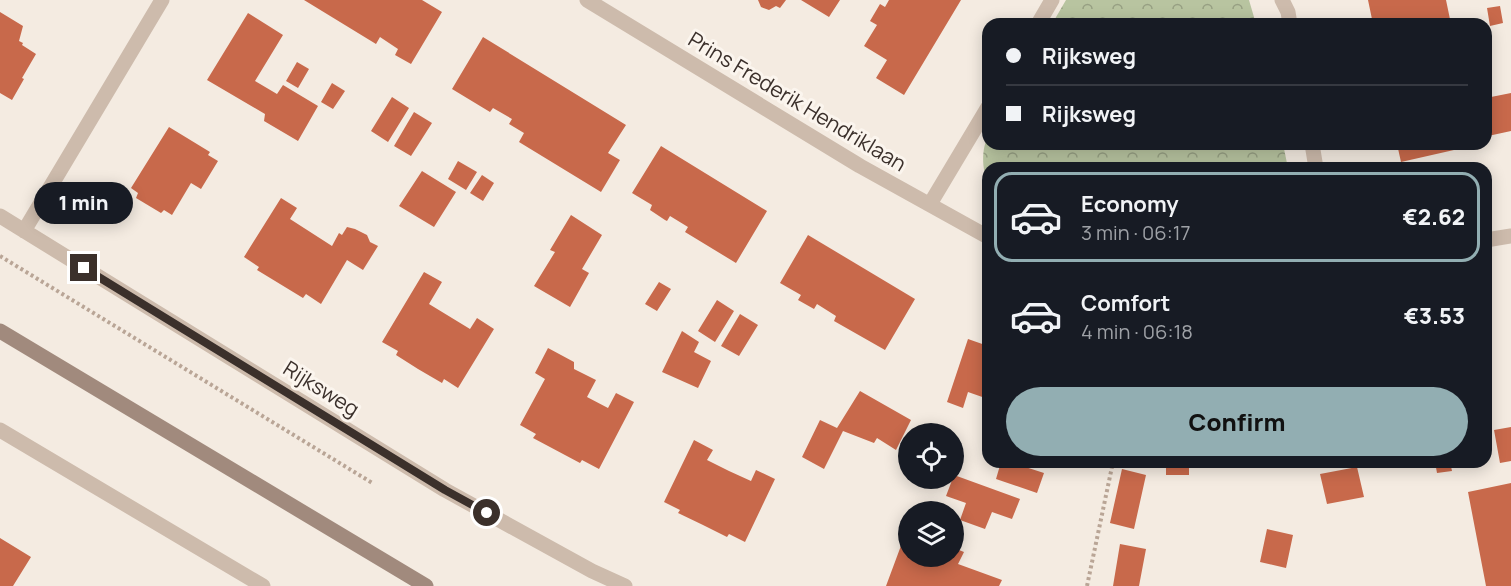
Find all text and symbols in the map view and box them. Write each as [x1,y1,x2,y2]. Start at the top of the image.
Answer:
street label: Prins Frederik Hendriklaan [683,25,912,177]
text: Rijksweg [1042,41,1136,71]
text: Rijksweg [1042,99,1136,129]
callout: 1 min [34,181,134,223]
text: 1 min [58,189,109,216]
text: Economy [1081,189,1179,219]
icon: car [1009,190,1063,244]
text: €2.62 [1402,202,1465,232]
text: 3 min · 06:17 [1081,219,1191,246]
route end [70,254,97,281]
text: Comfort [1081,288,1170,318]
icon: car [1009,289,1063,343]
text: €3.53 [1404,301,1465,331]
text: 4 min · 06:18 [1081,318,1193,345]
street label: Rijksweg [278,354,365,422]
button: Confirm [1006,387,1468,456]
map controls [898,423,964,567]
button: locate [898,423,964,489]
route start [473,499,500,526]
button: layers [898,501,964,567]

